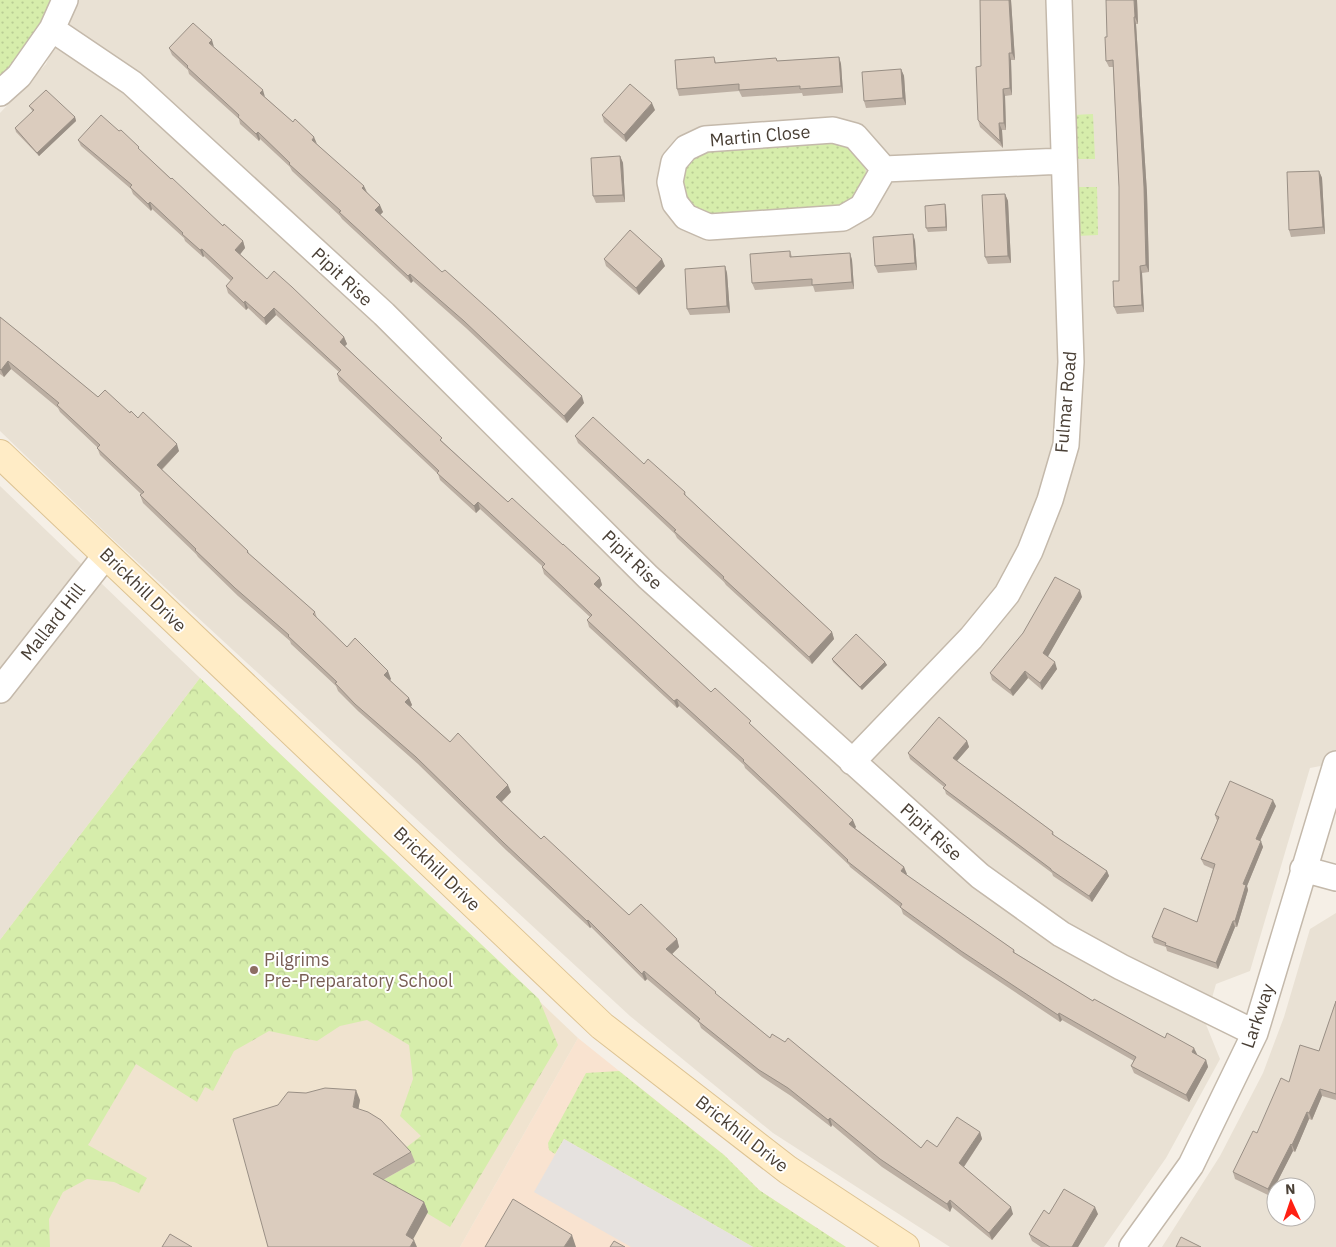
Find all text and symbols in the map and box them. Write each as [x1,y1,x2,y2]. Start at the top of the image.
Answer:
street label: Martin Close [709,120,811,151]
street label: Pipit Rise [307,242,378,311]
street label: Fulmar Road [1050,350,1081,454]
street label: Pipit Rise [597,525,668,594]
street label: Brickhill Drive [95,543,192,637]
street label: Mallard Hill [15,578,90,665]
street label: Pipit Rise [896,798,967,866]
street label: Brickhill Drive [389,822,486,916]
place label: Pilgrims Pre-Preparatory School [264,948,453,992]
marker: Pilgrims Pre-Preparatory School [248,964,260,976]
street label: Larkway [1236,980,1279,1051]
street label: Brickhill Drive [691,1090,794,1177]
north arrow [1266,1177,1316,1227]
text: N [1285,1180,1296,1198]

